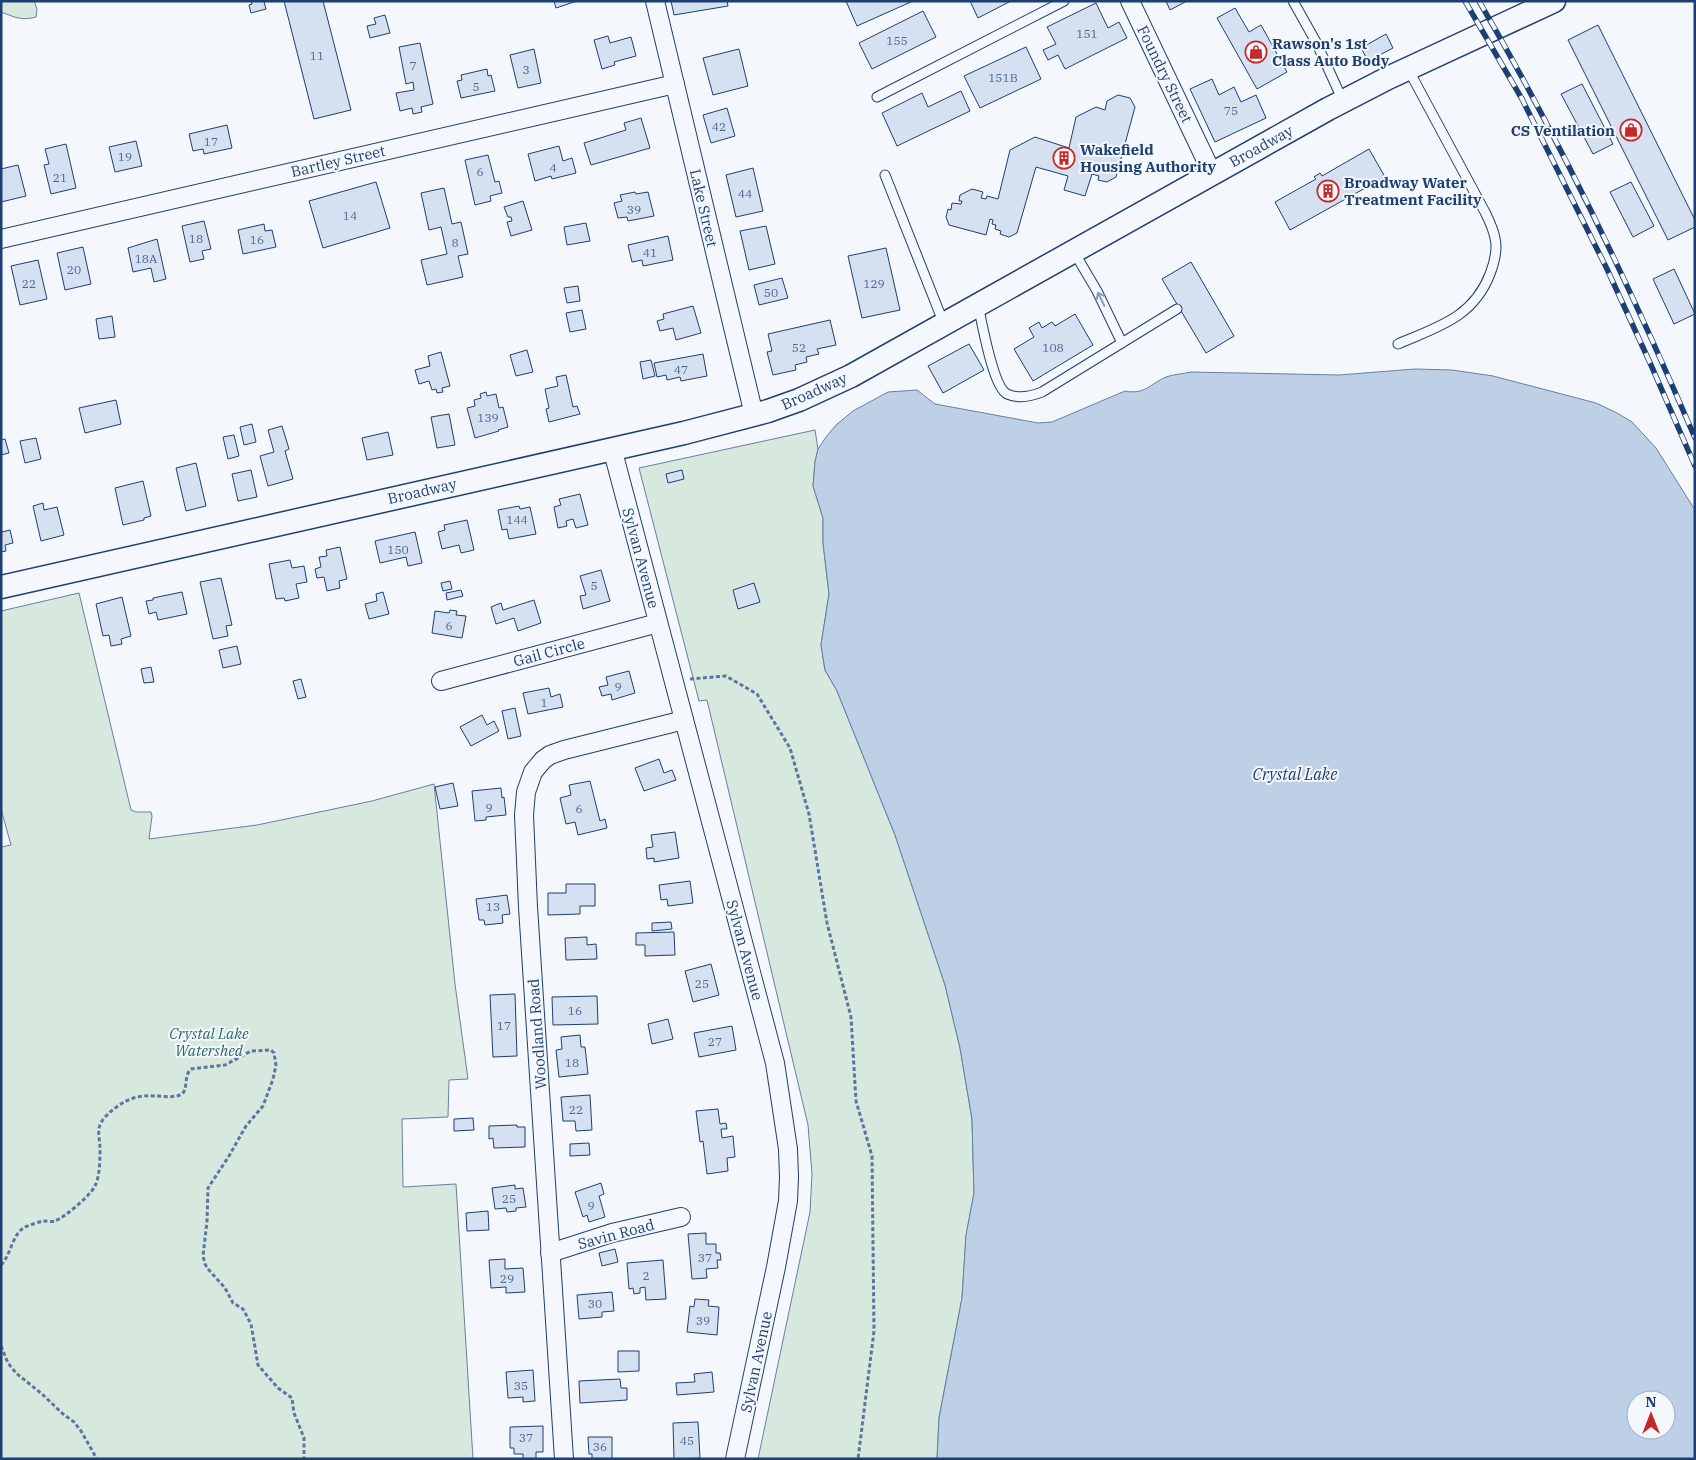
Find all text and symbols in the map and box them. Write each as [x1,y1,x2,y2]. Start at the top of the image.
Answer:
street label: Foundry Street [1133,22,1197,126]
house number: 151 [1076,26,1098,41]
house number: 155 [886,33,908,48]
place label: Rawson's 1st Class Auto Body [1272,34,1390,70]
shop icon: Rawson's 1st Class Auto Body [1244,40,1268,64]
house number: 11 [310,48,324,63]
house number: 7 [409,58,417,73]
house number: 3 [522,62,530,77]
house number: 151B [988,70,1018,85]
house number: 5 [472,79,480,94]
house number: 75 [1224,103,1238,118]
shop icon: CS Ventilation [1619,118,1643,142]
house number: 42 [712,119,726,134]
street label: Broadway [1226,121,1296,171]
place label: CS Ventilation [1511,121,1615,140]
house number: 17 [204,134,218,149]
place label: Wakefield Housing Authority [1080,140,1216,176]
street label: Bartley Street [289,141,387,181]
building icon: Wakefield Housing Authority [1052,146,1076,170]
house number: 19 [118,149,132,164]
house number: 4 [549,160,557,175]
house number: 6 [476,164,484,179]
street label: Lake Street [686,167,722,249]
house number: 21 [53,170,67,185]
place label: Broadway Water Treatment Facility [1344,173,1482,209]
building icon: Broadway Water Treatment Facility [1316,179,1340,203]
house number: 44 [738,186,752,201]
house number: 39 [627,202,641,217]
house number: 14 [343,208,357,223]
house number: 18 [189,231,203,246]
house number: 16 [250,232,264,247]
house number: 8 [451,235,459,250]
house number: 41 [643,245,657,260]
house number: 18A [135,251,158,266]
house number: 20 [67,262,81,277]
house number: 22 [22,276,36,291]
house number: 129 [863,276,885,291]
house number: 50 [764,285,778,300]
one-way arrow [1096,292,1105,307]
house number: 52 [792,340,806,355]
house number: 108 [1042,340,1064,355]
house number: 47 [674,362,688,377]
street label: Broadway [778,368,850,414]
house number: 139 [477,410,499,425]
street label: Broadway [386,474,458,508]
street label: Sylvan Avenue [618,506,664,610]
house number: 144 [506,512,528,527]
house number: 150 [387,542,409,557]
house number: 5 [590,578,598,593]
house number: 6 [445,618,453,633]
street label: Gail Circle [511,633,587,671]
house number: 9 [614,679,622,694]
house number: 1 [540,695,548,710]
water label: Crystal Lake [1253,764,1337,784]
house number: 9 [485,800,493,815]
house number: 6 [575,801,583,816]
street label: Sylvan Avenue [722,898,768,1002]
house number: 13 [486,899,500,914]
house number: 25 [695,976,709,991]
street label: Woodland Road [524,978,550,1090]
house number: 16 [568,1003,582,1018]
house number: 17 [497,1018,511,1033]
park label: Crystal Lake Watershed [169,1024,249,1060]
house number: 27 [708,1034,722,1049]
house number: 18 [565,1055,579,1070]
house number: 22 [569,1102,583,1117]
house number: 25 [502,1191,516,1206]
house number: 9 [587,1198,595,1213]
street label: Savin Road [576,1215,656,1253]
house number: 37 [698,1250,712,1265]
house number: 2 [642,1268,650,1283]
house number: 29 [500,1271,514,1286]
house number: 30 [588,1296,602,1311]
street label: Sylvan Avenue [736,1310,776,1414]
house number: 39 [696,1313,710,1328]
house number: 35 [514,1378,528,1393]
north arrow [1626,1390,1676,1440]
text: N [1645,1393,1657,1411]
house number: 37 [519,1430,533,1445]
house number: 45 [680,1433,694,1448]
house number: 36 [593,1439,607,1454]

